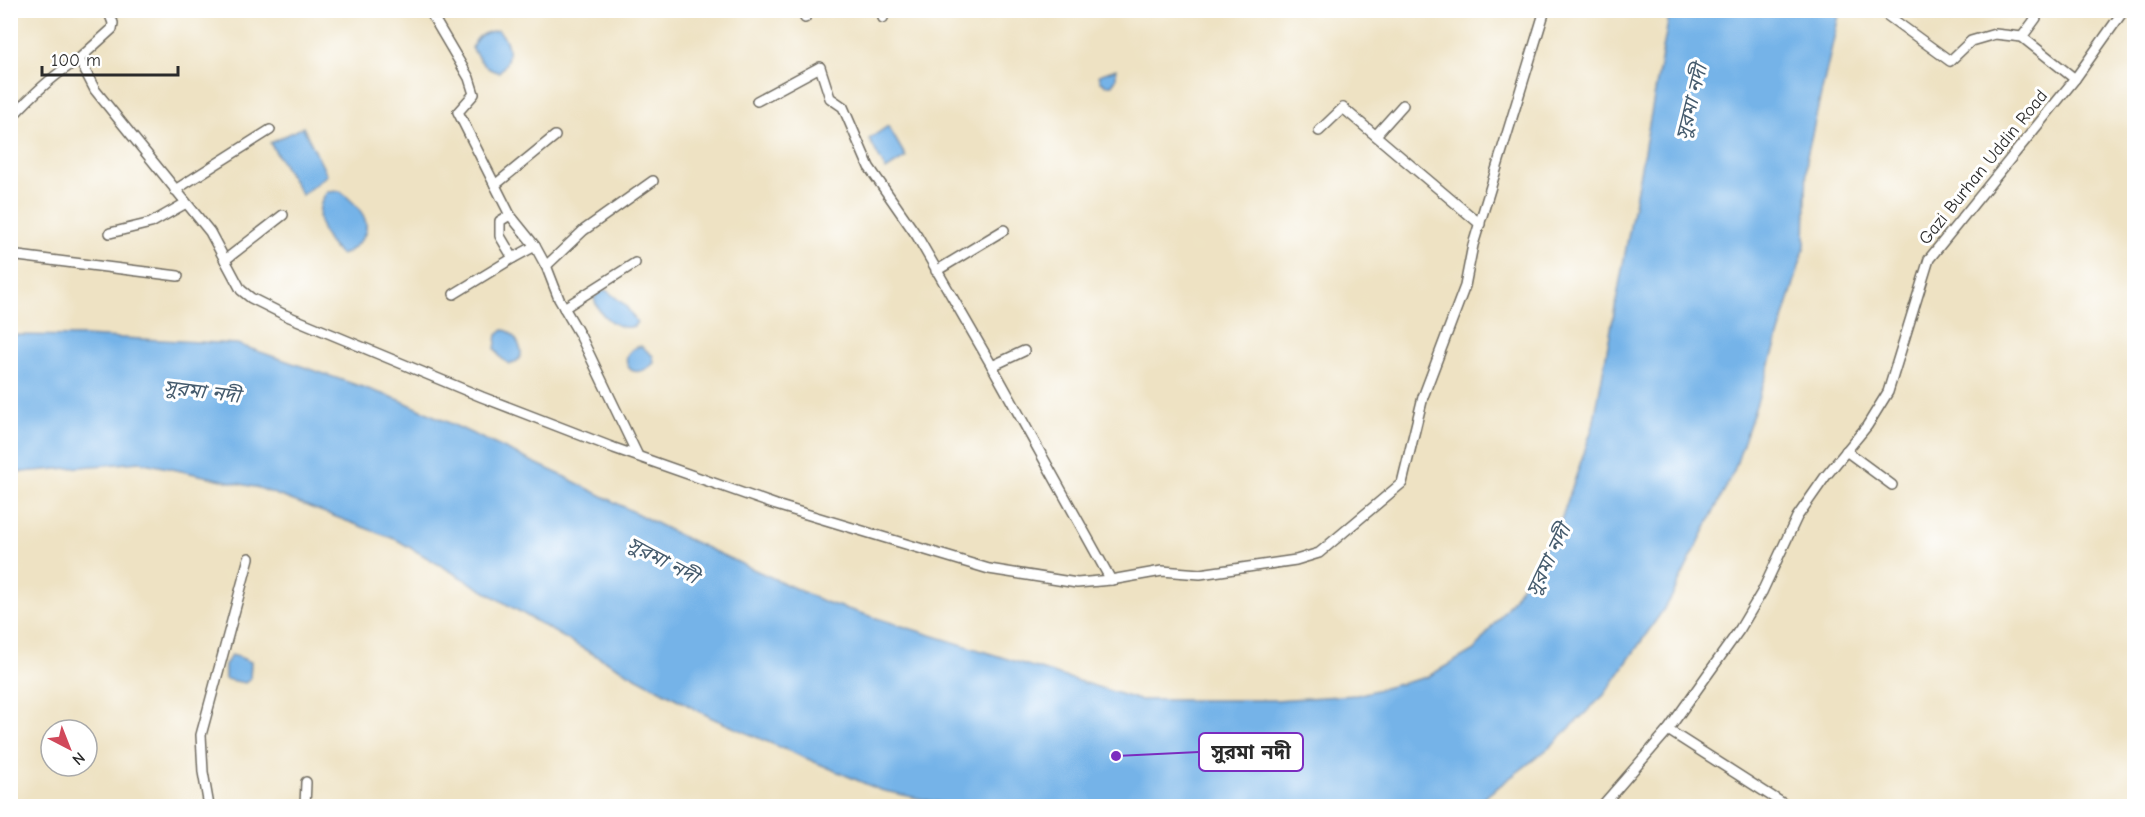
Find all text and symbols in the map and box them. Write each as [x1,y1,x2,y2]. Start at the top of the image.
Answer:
scale bar [42,39,178,77]
text: 100 m [51,50,101,71]
water label: সুরমা নদী [1670,58,1713,142]
street label: Gazi Burhan Uddin Road [1915,86,2052,249]
water label: সুরমা নদী [162,374,245,408]
water label: সুরমা নদী [1520,517,1577,600]
water label: সুরমা নদী [623,531,706,590]
north arrow [39,718,99,778]
callout: সুরমা নদী [1199,733,1303,771]
text: সুরমা নদী [1210,740,1291,764]
text: N [68,748,88,769]

